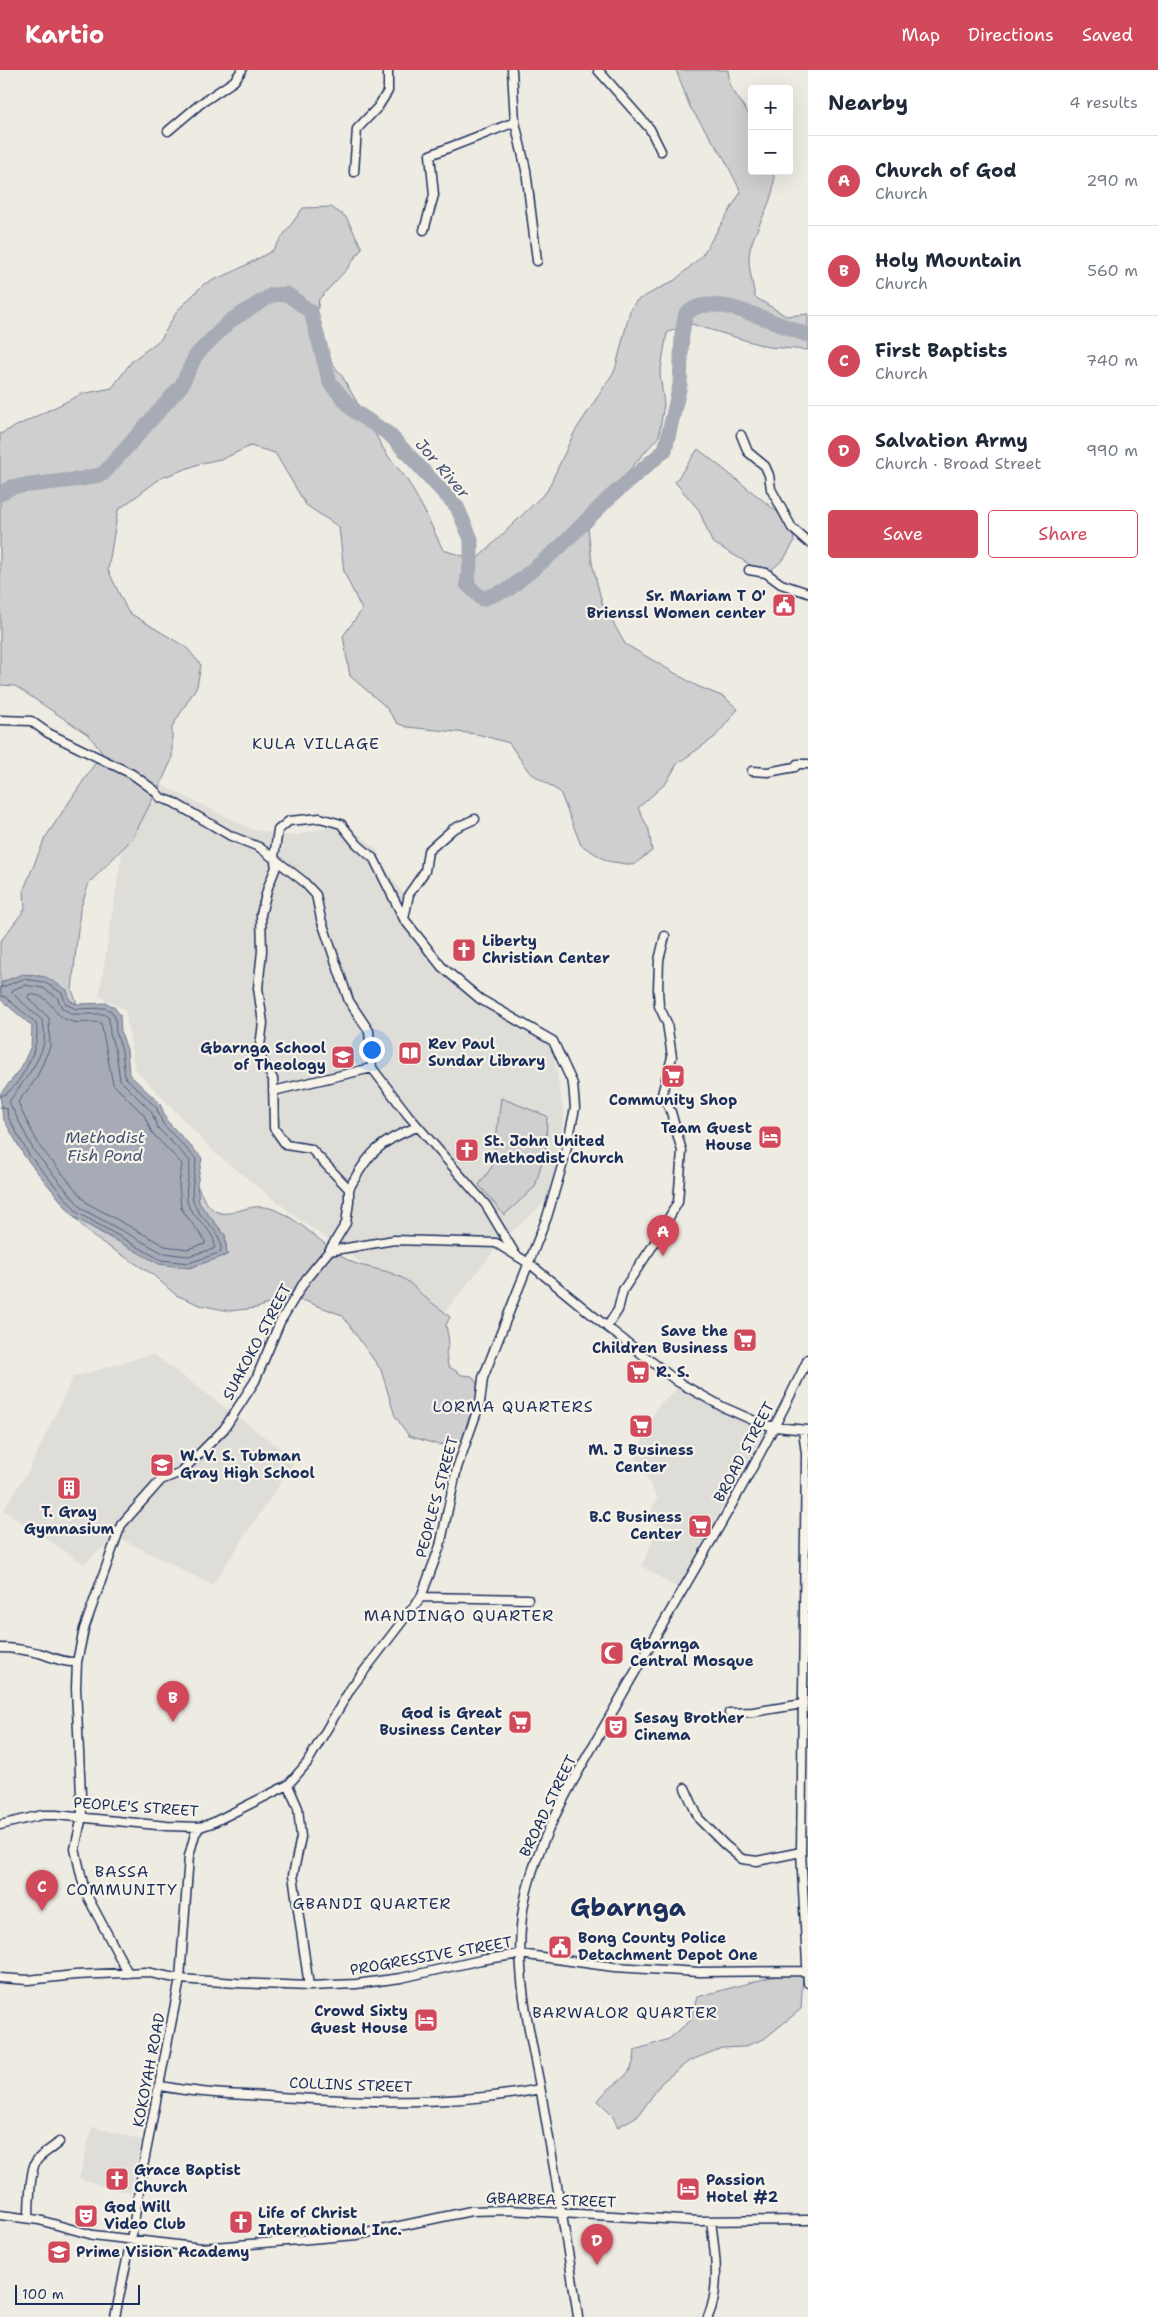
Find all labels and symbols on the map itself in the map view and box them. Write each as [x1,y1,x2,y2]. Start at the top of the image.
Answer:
water label: Jor River [411,434,475,503]
place label: Sr. Mariam T O' Brienssl Women center [587,586,766,623]
public building icon: Sr. Mariam T O' Brienssl Women center [771,592,797,618]
district label: KULA VILLAGE [252,733,380,754]
place label: Liberty Christian Center [482,931,610,968]
church icon: Liberty Christian Center [451,937,477,963]
place label: Rev Paul Sundar Library [428,1034,546,1071]
your location [359,1037,385,1063]
place label: Gbarnga School of Theology [200,1038,326,1075]
library icon: Rev Paul Sundar Library [397,1040,423,1066]
school or university icon: Gbarnga School of Theology [330,1044,356,1070]
supermarket icon: Community Shop [660,1063,686,1089]
place label: Community Shop [609,1090,737,1110]
place label: Team Guest House [661,1118,752,1155]
hotel icon: Team Guest House [757,1124,783,1150]
water label: Methodist Fish Pond [65,1127,145,1166]
place label: St. John United Methodist Church [484,1131,624,1168]
church icon: St. John United Methodist Church [454,1137,480,1163]
pin: A [647,1215,679,1256]
street label: SUAKOKO STREET [218,1280,296,1404]
place label: Save the Children Business [592,1321,728,1358]
supermarket icon: Save the Children Business [732,1327,758,1353]
supermarket icon: R. S. [625,1359,651,1385]
place label: R. S. [656,1362,690,1382]
district label: LORMA QUARTERS [432,1396,594,1417]
street label: BROAD STREET [709,1398,779,1506]
supermarket icon: M. J Business Center [628,1413,654,1439]
street label: PEOPLE'S STREET [411,1434,463,1560]
place label: M. J Business Center [588,1440,694,1477]
place label: W. V. S. Tubman Gray High School [180,1446,315,1483]
school or university icon: W. V. S. Tubman Gray High School [149,1452,175,1478]
building icon: T. Gray Gymnasium [56,1475,82,1501]
place label: T. Gray Gymnasium [24,1502,115,1539]
place label: B.C Business Center [589,1507,682,1544]
supermarket icon: B.C Business Center [687,1513,713,1539]
district label: MANDINGO QUARTER [364,1605,554,1626]
place label: Gbarnga Central Mosque [630,1634,754,1671]
mosque icon: Gbarnga Central Mosque [599,1640,625,1666]
pin: B [157,1681,189,1722]
place label: God is Great Business Center [379,1703,502,1740]
place label: Sesay Brother Cinema [634,1708,744,1745]
supermarket icon: God is Great Business Center [507,1709,533,1735]
theatre icon: Sesay Brother Cinema [603,1714,629,1740]
street label: BROAD STREET [515,1752,581,1860]
street label: PEOPLE'S STREET [73,1793,199,1821]
district label: BASSA COMMUNITY [66,1861,178,1900]
pin: C [26,1870,58,1911]
district label: Gbarnga [570,1890,686,1924]
district label: GBANDI QUARTER [292,1893,452,1914]
place label: Bong County Police Detachment Depot One [578,1928,758,1965]
street label: PROGRESSIVE STREET [348,1932,514,1980]
public building icon: Bong County Police Detachment Depot One [547,1934,573,1960]
place label: Crowd Sixty Guest House [310,2001,408,2038]
district label: BARWALOR QUARTER [532,2002,718,2023]
hotel icon: Crowd Sixty Guest House [413,2007,439,2033]
street label: KOKOYAH ROAD [128,2011,170,2129]
street label: COLLINS STREET [289,2073,413,2097]
place label: Grace Baptist Church [134,2160,241,2197]
church icon: Grace Baptist Church [104,2166,130,2192]
place label: Passion Hotel #2 [706,2170,779,2207]
hotel icon: Passion Hotel #2 [675,2176,701,2202]
street label: GBARBEA STREET [485,2188,617,2212]
place label: God Will Video Club [104,2197,186,2234]
theatre icon: God Will Video Club [73,2203,99,2229]
place label: Life of Christ International Inc. [258,2203,402,2240]
church icon: Life of Christ International Inc. [228,2209,254,2235]
pin: D [581,2224,613,2265]
school or university icon: Prime Vision Academy [46,2239,72,2265]
place label: Prime Vision Academy [76,2242,250,2262]
scale bar [15,2282,140,2305]

